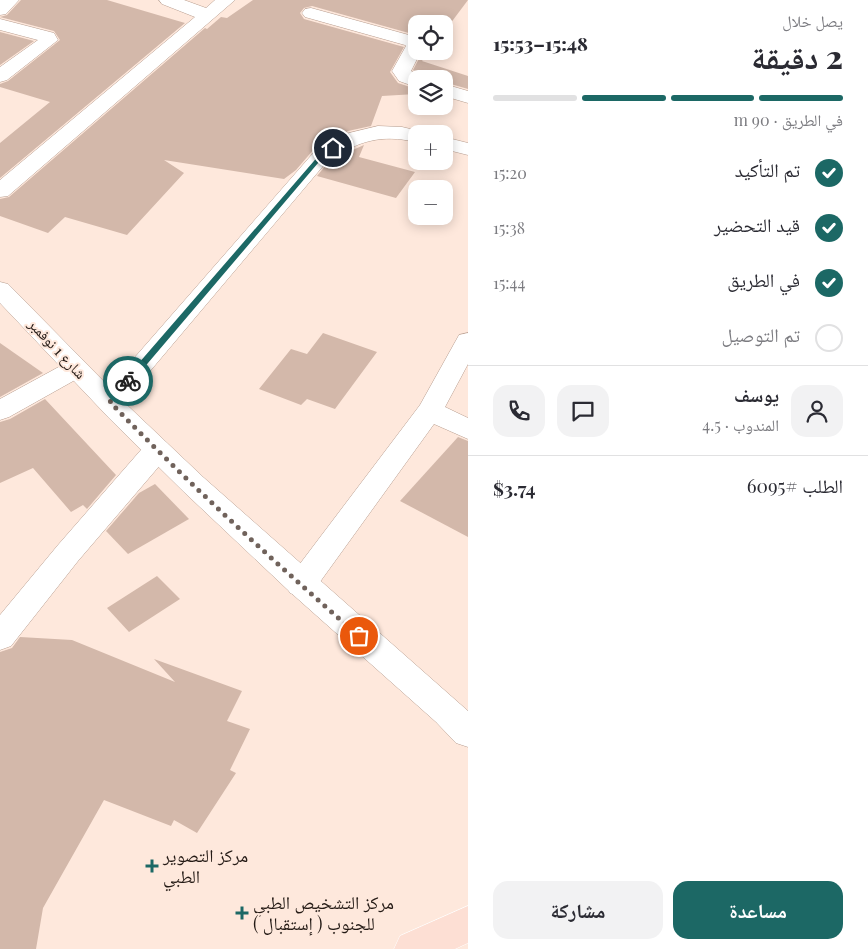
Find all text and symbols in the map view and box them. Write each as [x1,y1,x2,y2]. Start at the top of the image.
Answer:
text: يصل خلال [782,10,843,31]
map controls [408,15,453,225]
button: locate [408,15,453,60]
text: 15:48–15:53 [493,30,588,56]
text: 2 دقيقة [751,34,843,77]
button: layers [408,70,453,115]
text: في الطريق · 90 m [734,109,843,130]
button: + [408,125,453,170]
pin [312,127,354,169]
icon: home [319,134,347,162]
text: تم التأكيد [735,156,800,182]
icon: check [815,159,843,187]
text: 15:20 [493,162,527,183]
button: − [408,180,453,225]
text: قيد التحضير [714,211,800,237]
icon: check [815,214,843,242]
text: 15:38 [493,217,525,238]
text: في الطريق [727,266,800,292]
icon: check [815,269,843,297]
text: 15:44 [493,272,525,293]
street label: شارع 1 نوفمبر [23,313,91,384]
text: تم التوصيل [721,321,800,347]
courier [103,356,153,406]
icon: bike [114,367,142,395]
text: يوسف [734,381,779,407]
button: phone [493,385,545,437]
button: chat [557,385,609,437]
button: person [791,385,843,437]
text: المندوب · 4.5 [702,414,779,435]
text: الطلب #6095 [747,472,843,498]
text: $3.74 [493,475,536,501]
pin [338,615,380,657]
icon: bag [345,622,373,650]
place label: مركز التصوير الطبي [162,843,248,892]
marker: مركز التصوير الطبي [145,859,159,873]
button: مشاركة [493,881,663,939]
button: مساعدة [673,881,843,939]
place label: مركز التشخيص الطبي للجنوب ( إستقبال ) [253,890,394,936]
marker: مركز التشخيص الطبي للجنوب ( إستقبال ) [235,906,249,920]

